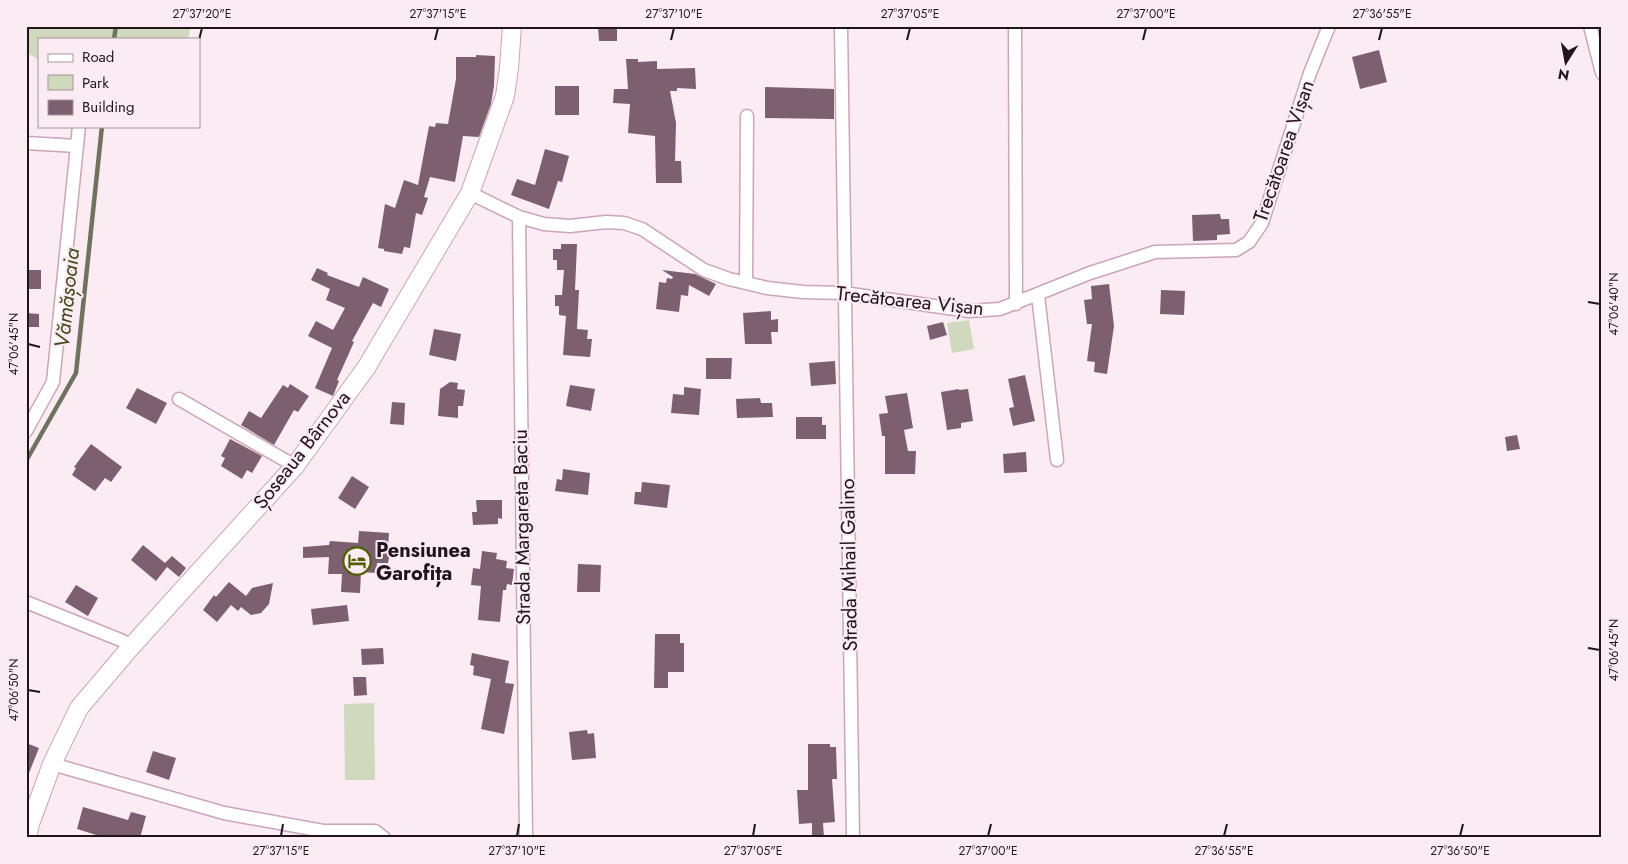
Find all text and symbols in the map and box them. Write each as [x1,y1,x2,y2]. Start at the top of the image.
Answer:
text: 27°37'20"E [173,5,231,23]
text: 27°37'15"E [410,5,466,23]
text: 27°37'10"E [645,5,703,23]
text: 27°37'05"E [881,5,939,23]
text: 27°37'00"E [1116,5,1176,23]
text: 27°36'55"E [1352,5,1412,23]
legend [38,38,200,128]
north arrow [1540,38,1590,88]
text: Road [82,46,114,68]
text: N [1556,64,1571,86]
text: Park [82,72,109,94]
street label: Trecătoarea Vișan [1246,76,1322,226]
text: Building [82,96,134,118]
water label: Vămășoaia [47,246,87,350]
text: 47°06'40"N [1605,272,1623,336]
street label: Trecătoarea Vișan [835,279,985,323]
text: 47°06'45"N [5,313,23,375]
street label: Șoseaua Bârnova [246,385,358,515]
street label: Strada Margareta Baciu [506,429,538,625]
street label: Strada Mihail Galino [833,478,865,652]
place label: Pensiunea Garofița [376,536,471,588]
hotel icon: Pensiunea Garofița [342,546,372,576]
text: 47°06'45"N [1605,619,1623,681]
text: 47°06'50"N [5,658,23,722]
text: 27°37'15"E [253,842,309,860]
text: 27°37'10"E [488,842,546,860]
text: 27°37'05"E [724,842,782,860]
text: 27°37'00"E [958,842,1018,860]
text: 27°36'55"E [1194,842,1254,860]
text: 27°36'50"E [1430,842,1490,860]

